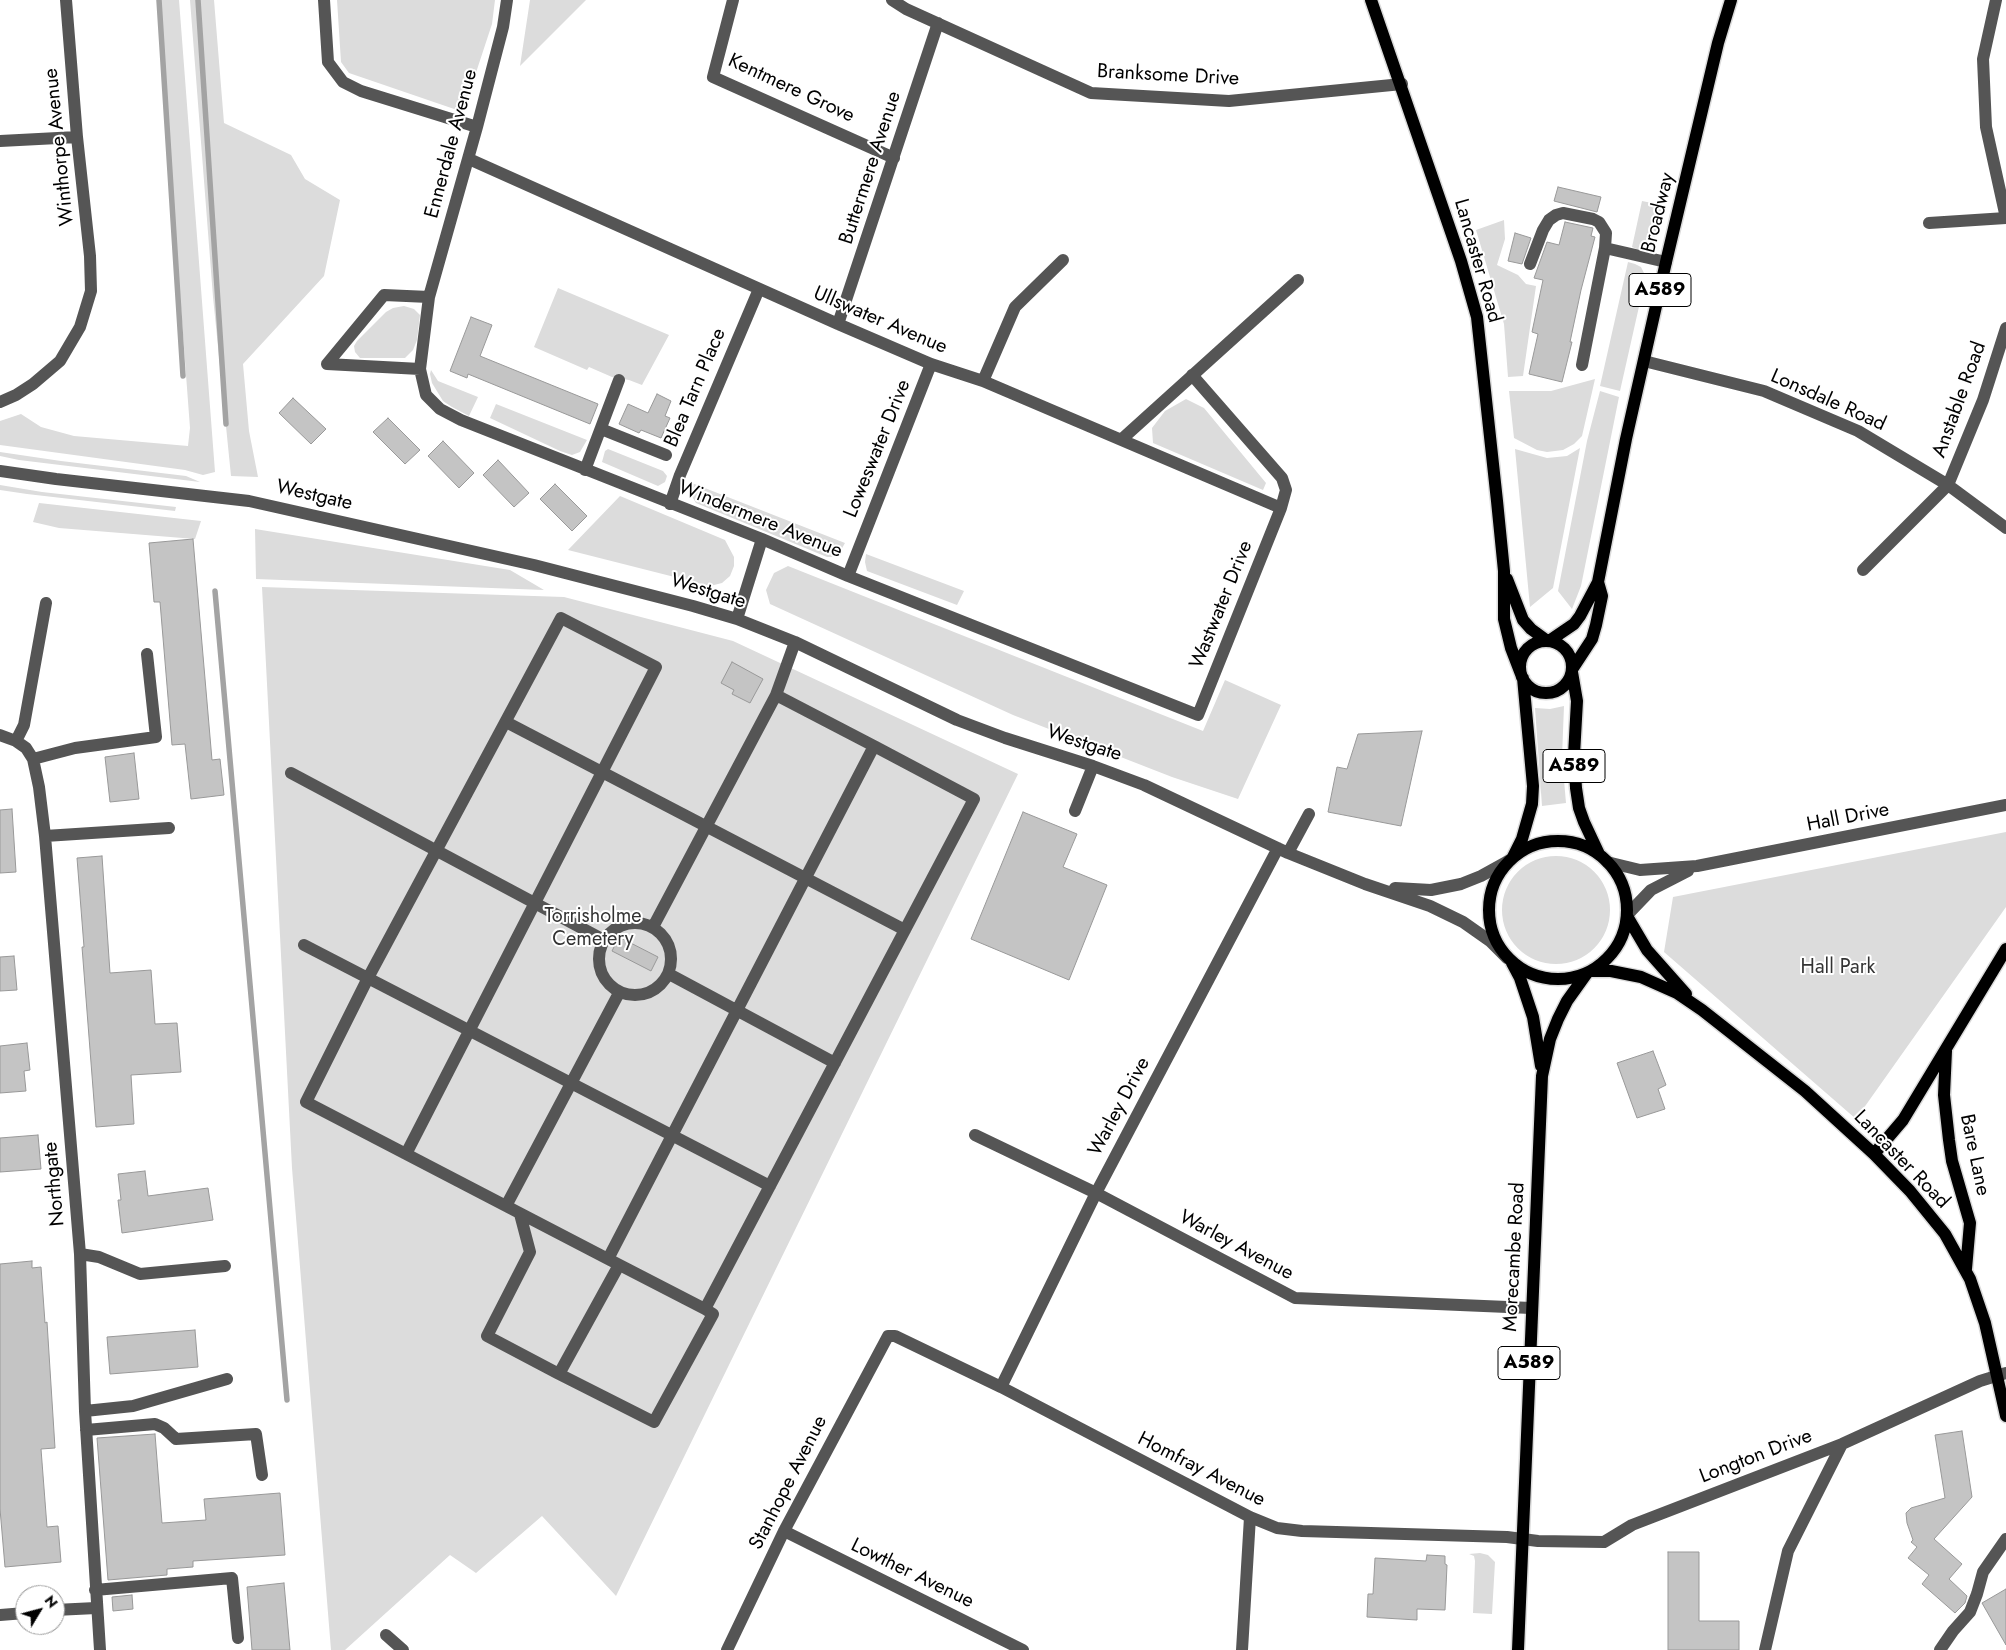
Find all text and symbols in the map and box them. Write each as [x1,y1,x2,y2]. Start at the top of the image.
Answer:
street label: Kentmere Grove [724,49,858,129]
street label: Branksome Drive [1096,60,1240,92]
street label: Winthorpe Avenue [40,67,80,227]
street label: Ennerdale Avenue [421,67,483,221]
street label: Buttermere Avenue [835,88,907,248]
street label: Broadway [1637,171,1681,255]
street label: Lancaster Road [1448,196,1506,326]
road number: A589 [1629,274,1691,306]
street label: Ullswater Avenue [809,282,951,360]
street label: Blea Tarn Place [660,325,732,451]
street label: Anstable Road [1928,339,1992,461]
street label: Lonsdale Road [1767,365,1889,437]
street label: Loweswater Drive [839,376,917,522]
street label: Westgate [274,476,354,516]
street label: Windermere Avenue [674,476,846,564]
street label: Wastwater Drive [1185,537,1259,673]
street label: Westgate [667,569,749,615]
street label: Westgate [1043,721,1125,767]
road number: A589 [1543,749,1605,782]
street label: Hall Drive [1805,798,1891,838]
park label: Torrisholme Cemetery [544,905,642,952]
park label: Hall Park [1801,956,1875,980]
street label: Warley Drive [1084,1054,1156,1160]
street label: Lancaster Road [1848,1106,1954,1214]
street label: Bare Lane [1954,1112,1994,1198]
street label: Northgate [39,1141,71,1227]
street label: Morecambe Road [1499,1182,1531,1332]
street label: Warley Avenue [1175,1206,1297,1286]
road number: A589 [1498,1346,1560,1380]
street label: Stanhope Avenue [745,1412,833,1554]
street label: Longton Drive [1696,1425,1816,1489]
street label: Homfray Avenue [1133,1428,1269,1512]
street label: Lowther Avenue [847,1534,977,1614]
north arrow [15,1585,65,1635]
text: N [40,1591,63,1612]

